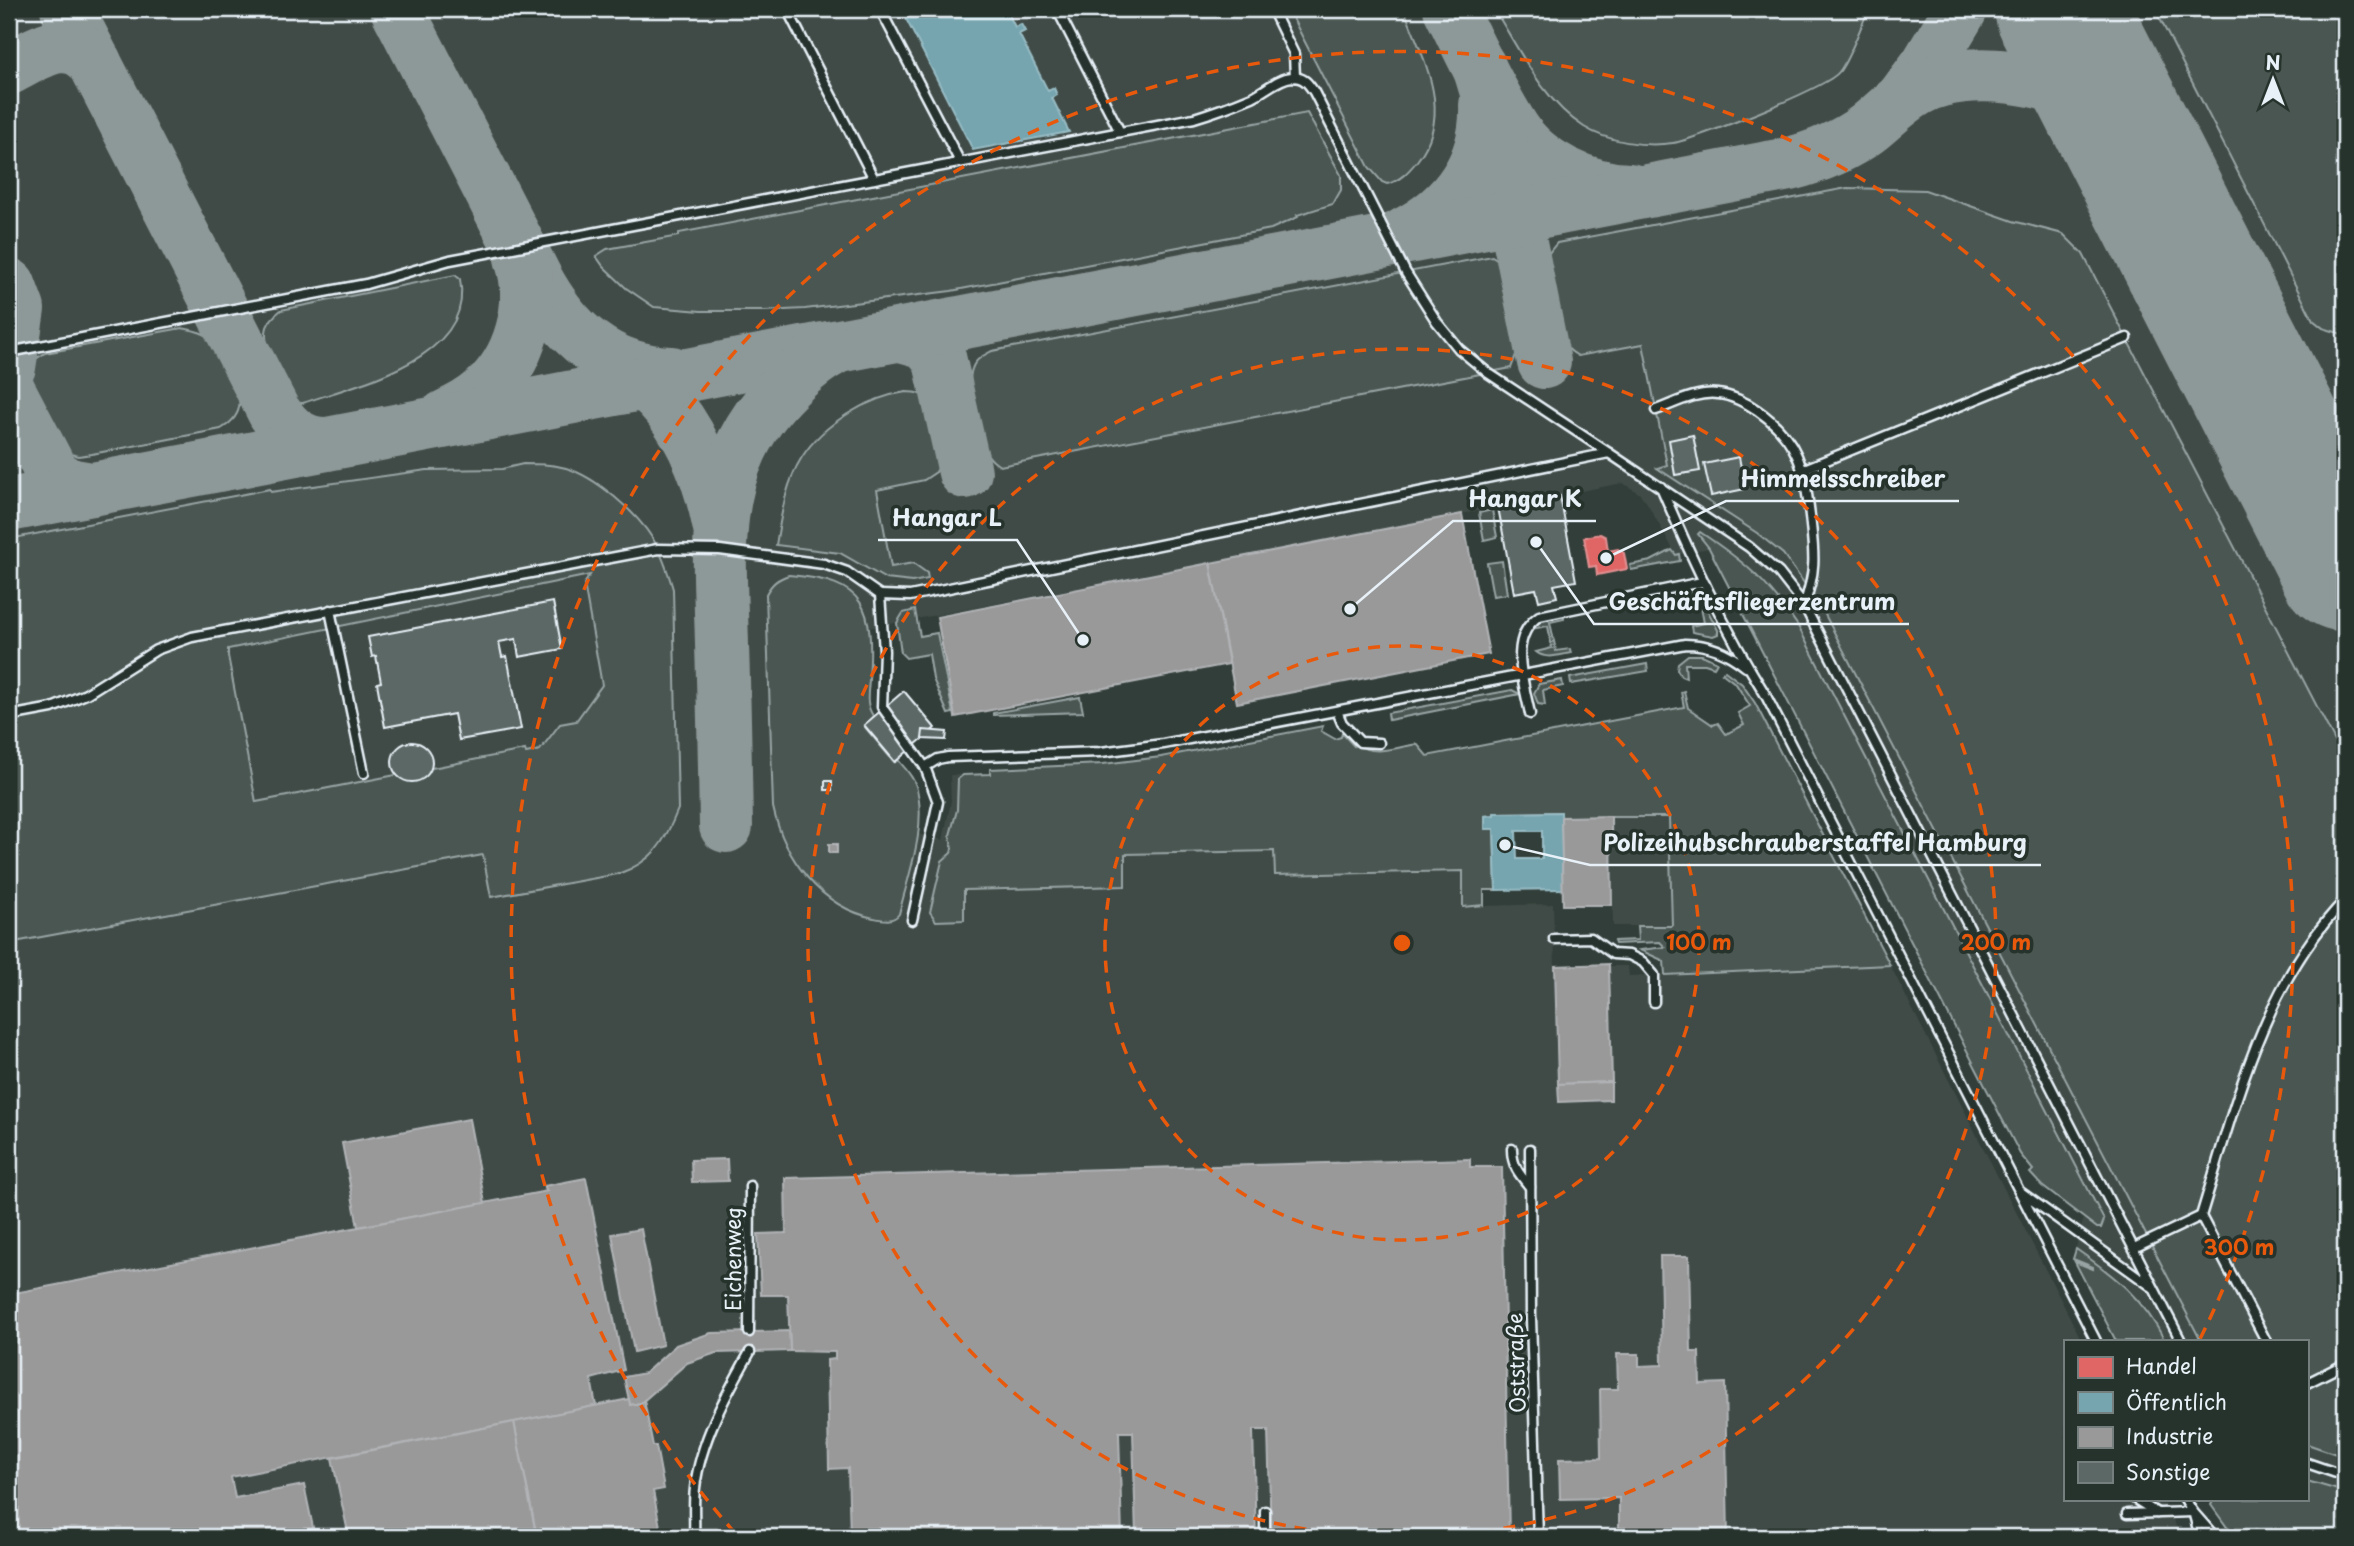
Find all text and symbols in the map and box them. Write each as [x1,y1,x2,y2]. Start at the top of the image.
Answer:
north arrow [2238,46,2308,116]
text: N [2265,48,2281,76]
callout: Himmelsschreiber [1726,457,1959,501]
text: Himmelsschreiber [1741,460,1946,495]
callout: Hangar K [1453,477,1596,521]
text: Hangar K [1468,480,1582,515]
callout: Hangar L [878,496,1017,540]
text: Hangar L [892,499,1002,534]
callout: Geschäftsfliegerzentrum [1594,580,1909,624]
text: Geschäftsfliegerzentrum [1608,583,1896,618]
callout: Polizeihubschrauberstaffel Hamburg [1590,821,2041,865]
text: Polizeihubschrauberstaffel Hamburg [1603,824,2027,859]
text: 100 m [1666,925,1732,957]
text: 200 m [1961,925,2031,957]
centre of rings [1390,931,1414,955]
street label: Eichenweg [716,1207,748,1311]
text: 300 m [2204,1230,2274,1262]
street label: Oststraße [1497,1312,1533,1414]
legend [2064,1340,2308,1500]
text: Handel [2126,1349,2197,1381]
text: Öffentlich [2126,1385,2227,1417]
text: Industrie [2126,1419,2213,1451]
text: Sonstige [2126,1455,2210,1487]

